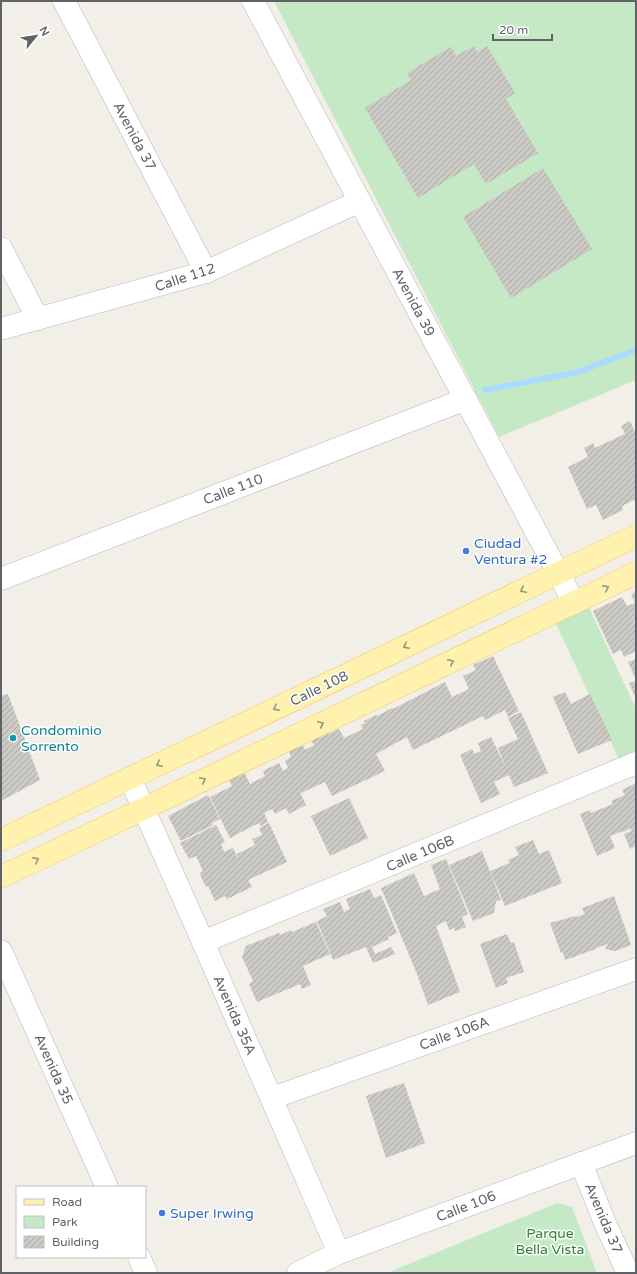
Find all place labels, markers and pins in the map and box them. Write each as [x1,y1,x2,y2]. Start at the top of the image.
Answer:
place label: Ciudad Ventura #2 [474,535,547,568]
marker: Ciudad Ventura #2 [461,546,471,556]
place label: Condominio Sorrento [21,722,102,755]
marker: Condominio Sorrento [8,733,18,743]
place label: Super Irwing [170,1205,254,1222]
marker: Super Irwing [157,1208,167,1218]

